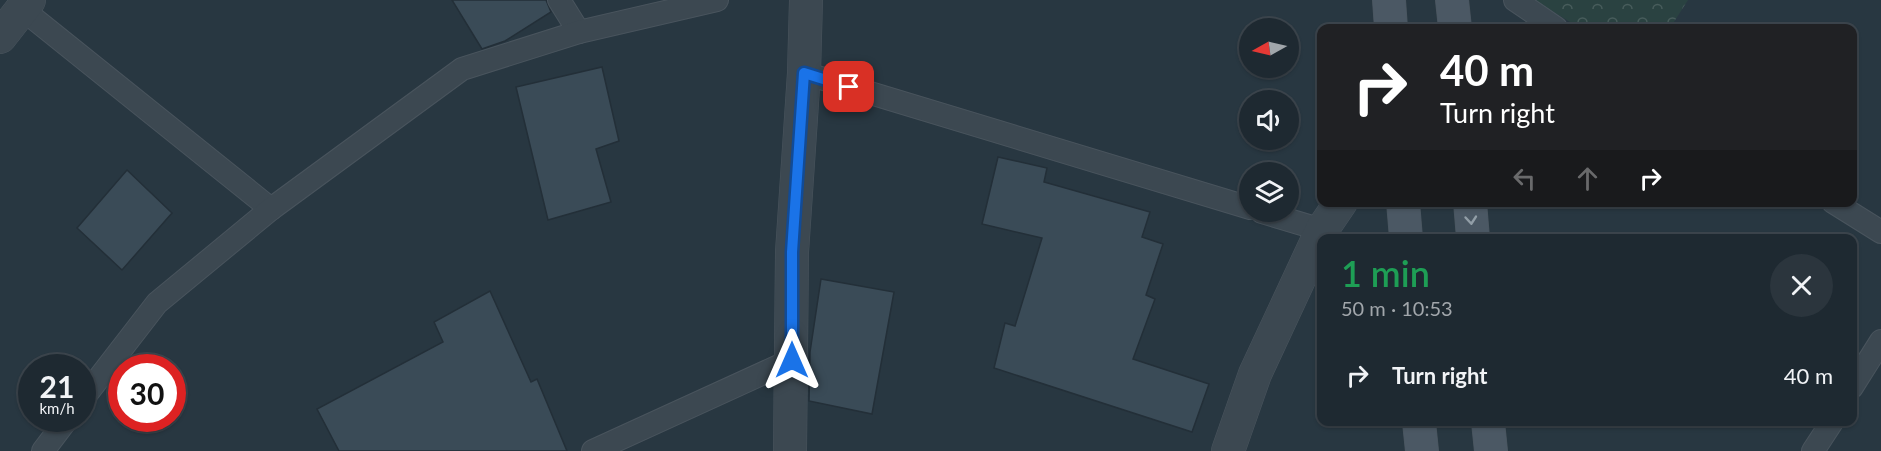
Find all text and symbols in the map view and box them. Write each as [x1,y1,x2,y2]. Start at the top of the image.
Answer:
north arrow [1239,18,1299,78]
map controls [1239,18,1299,222]
text: 40 m [1440,45,1534,95]
icon: right [1341,48,1419,126]
pin [823,61,874,112]
icon: arrive [832,70,865,103]
button: sound [1239,90,1299,150]
text: Turn right [1440,96,1555,129]
button: layers [1239,162,1299,222]
icon: left [1508,162,1541,195]
icon: ahead [1571,162,1604,195]
icon: right [1634,162,1667,195]
one-way arrow [1464,216,1477,225]
text: 1 min [1341,251,1430,295]
button: close [1770,254,1833,317]
text: 50 m · 10:53 [1341,296,1453,320]
position arrow [760,328,824,392]
speed limit sign: 30 [108,354,186,432]
icon: right [1341,359,1374,392]
text: Turn right [1392,362,1487,389]
text: 40 m [1784,362,1833,389]
text: 21 [40,368,74,404]
text: km/h [39,399,75,417]

